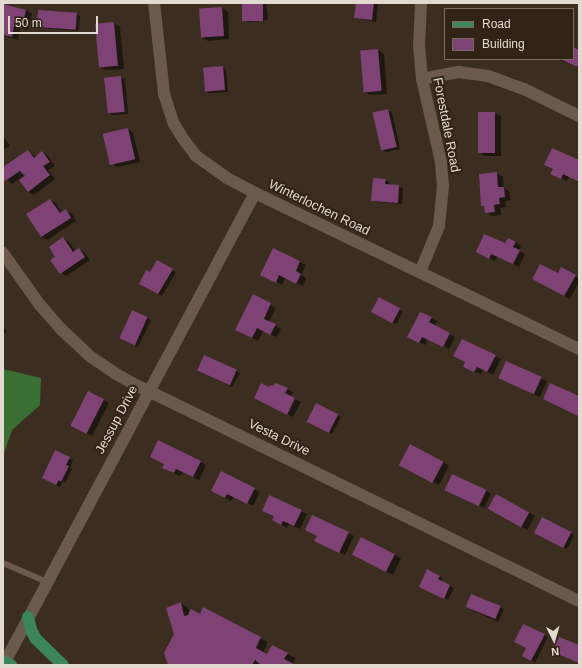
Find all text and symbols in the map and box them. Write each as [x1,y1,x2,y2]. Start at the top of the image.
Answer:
scale bar [10,8,100,34]
legend [444,8,574,60]
text: 50 m [15,16,42,30]
text: Road [482,17,511,31]
text: Building [482,37,525,51]
street label: Forestdale Road [429,76,463,174]
street label: Winterlochen Road [266,177,372,239]
street label: Jessup Drive [92,383,142,457]
street label: Vesta Drive [246,416,312,460]
north arrow [534,620,574,660]
text: N [551,646,560,658]

